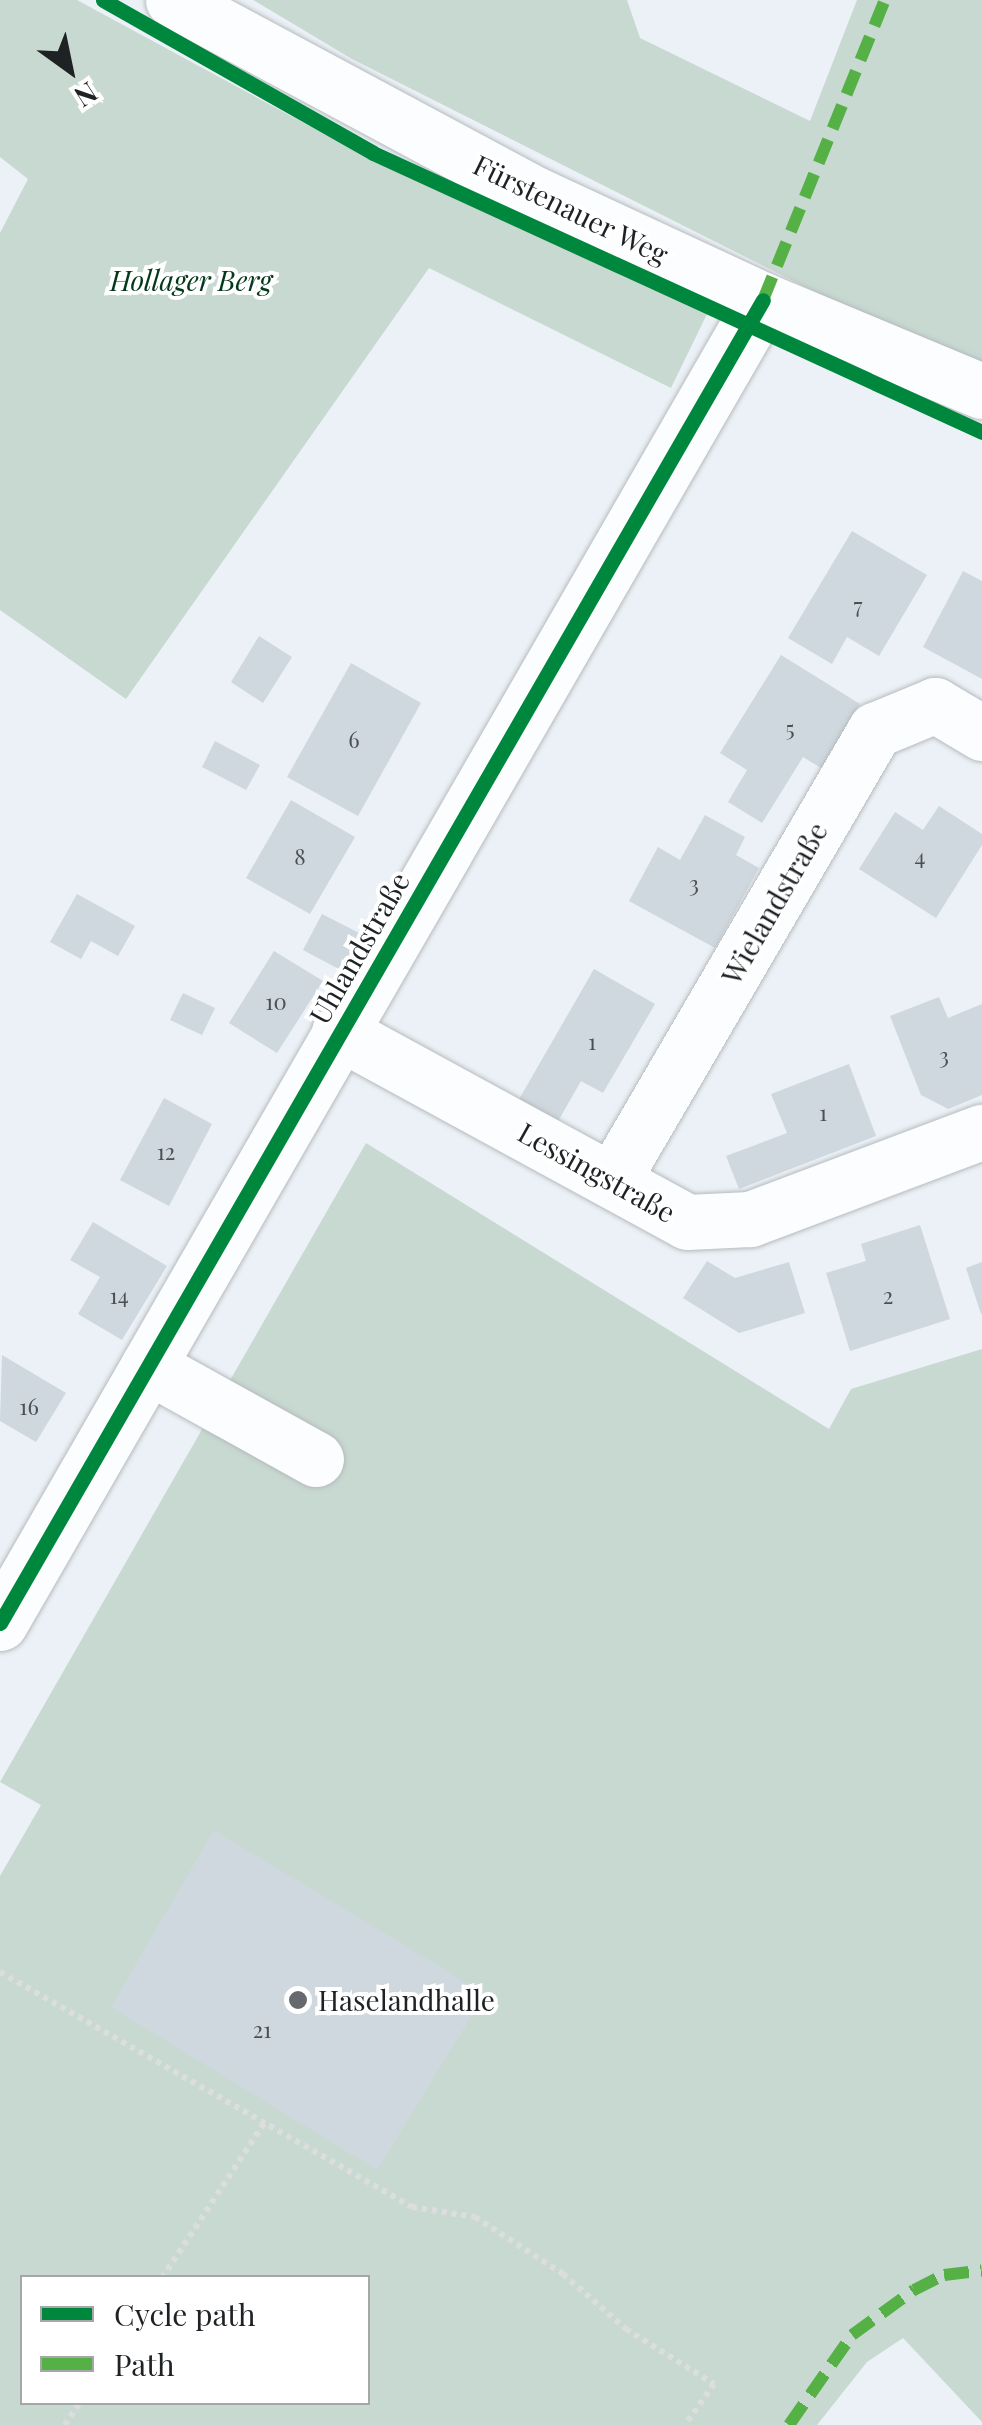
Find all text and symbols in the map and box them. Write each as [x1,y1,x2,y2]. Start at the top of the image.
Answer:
north arrow [20,20,120,120]
text: N [68,75,105,117]
street label: Fürstenauer Weg [467,147,675,271]
park label: Hollager Berg [110,263,272,297]
house number: 7 [854,593,862,619]
house number: 5 [785,716,795,742]
house number: 6 [348,727,360,753]
street label: Wielandstraße [714,816,834,990]
house number: 8 [294,844,306,870]
house number: 4 [915,844,925,870]
street label: Uhlandstraße [302,866,416,1030]
house number: 3 [689,871,699,897]
house number: 10 [265,989,287,1015]
house number: 1 [588,1029,596,1055]
house number: 3 [939,1043,949,1069]
house number: 1 [819,1100,827,1126]
street label: Lessingstraße [513,1115,681,1229]
house number: 12 [157,1139,175,1165]
house number: 14 [109,1283,129,1309]
house number: 2 [883,1283,893,1309]
house number: 16 [19,1394,39,1420]
place label: Haselandhalle [318,1983,495,2017]
marker: Haselandhalle [287,1989,309,2011]
house number: 21 [253,2017,271,2043]
legend [20,2275,370,2405]
text: Cycle path [114,2294,256,2334]
text: Path [114,2344,175,2384]

